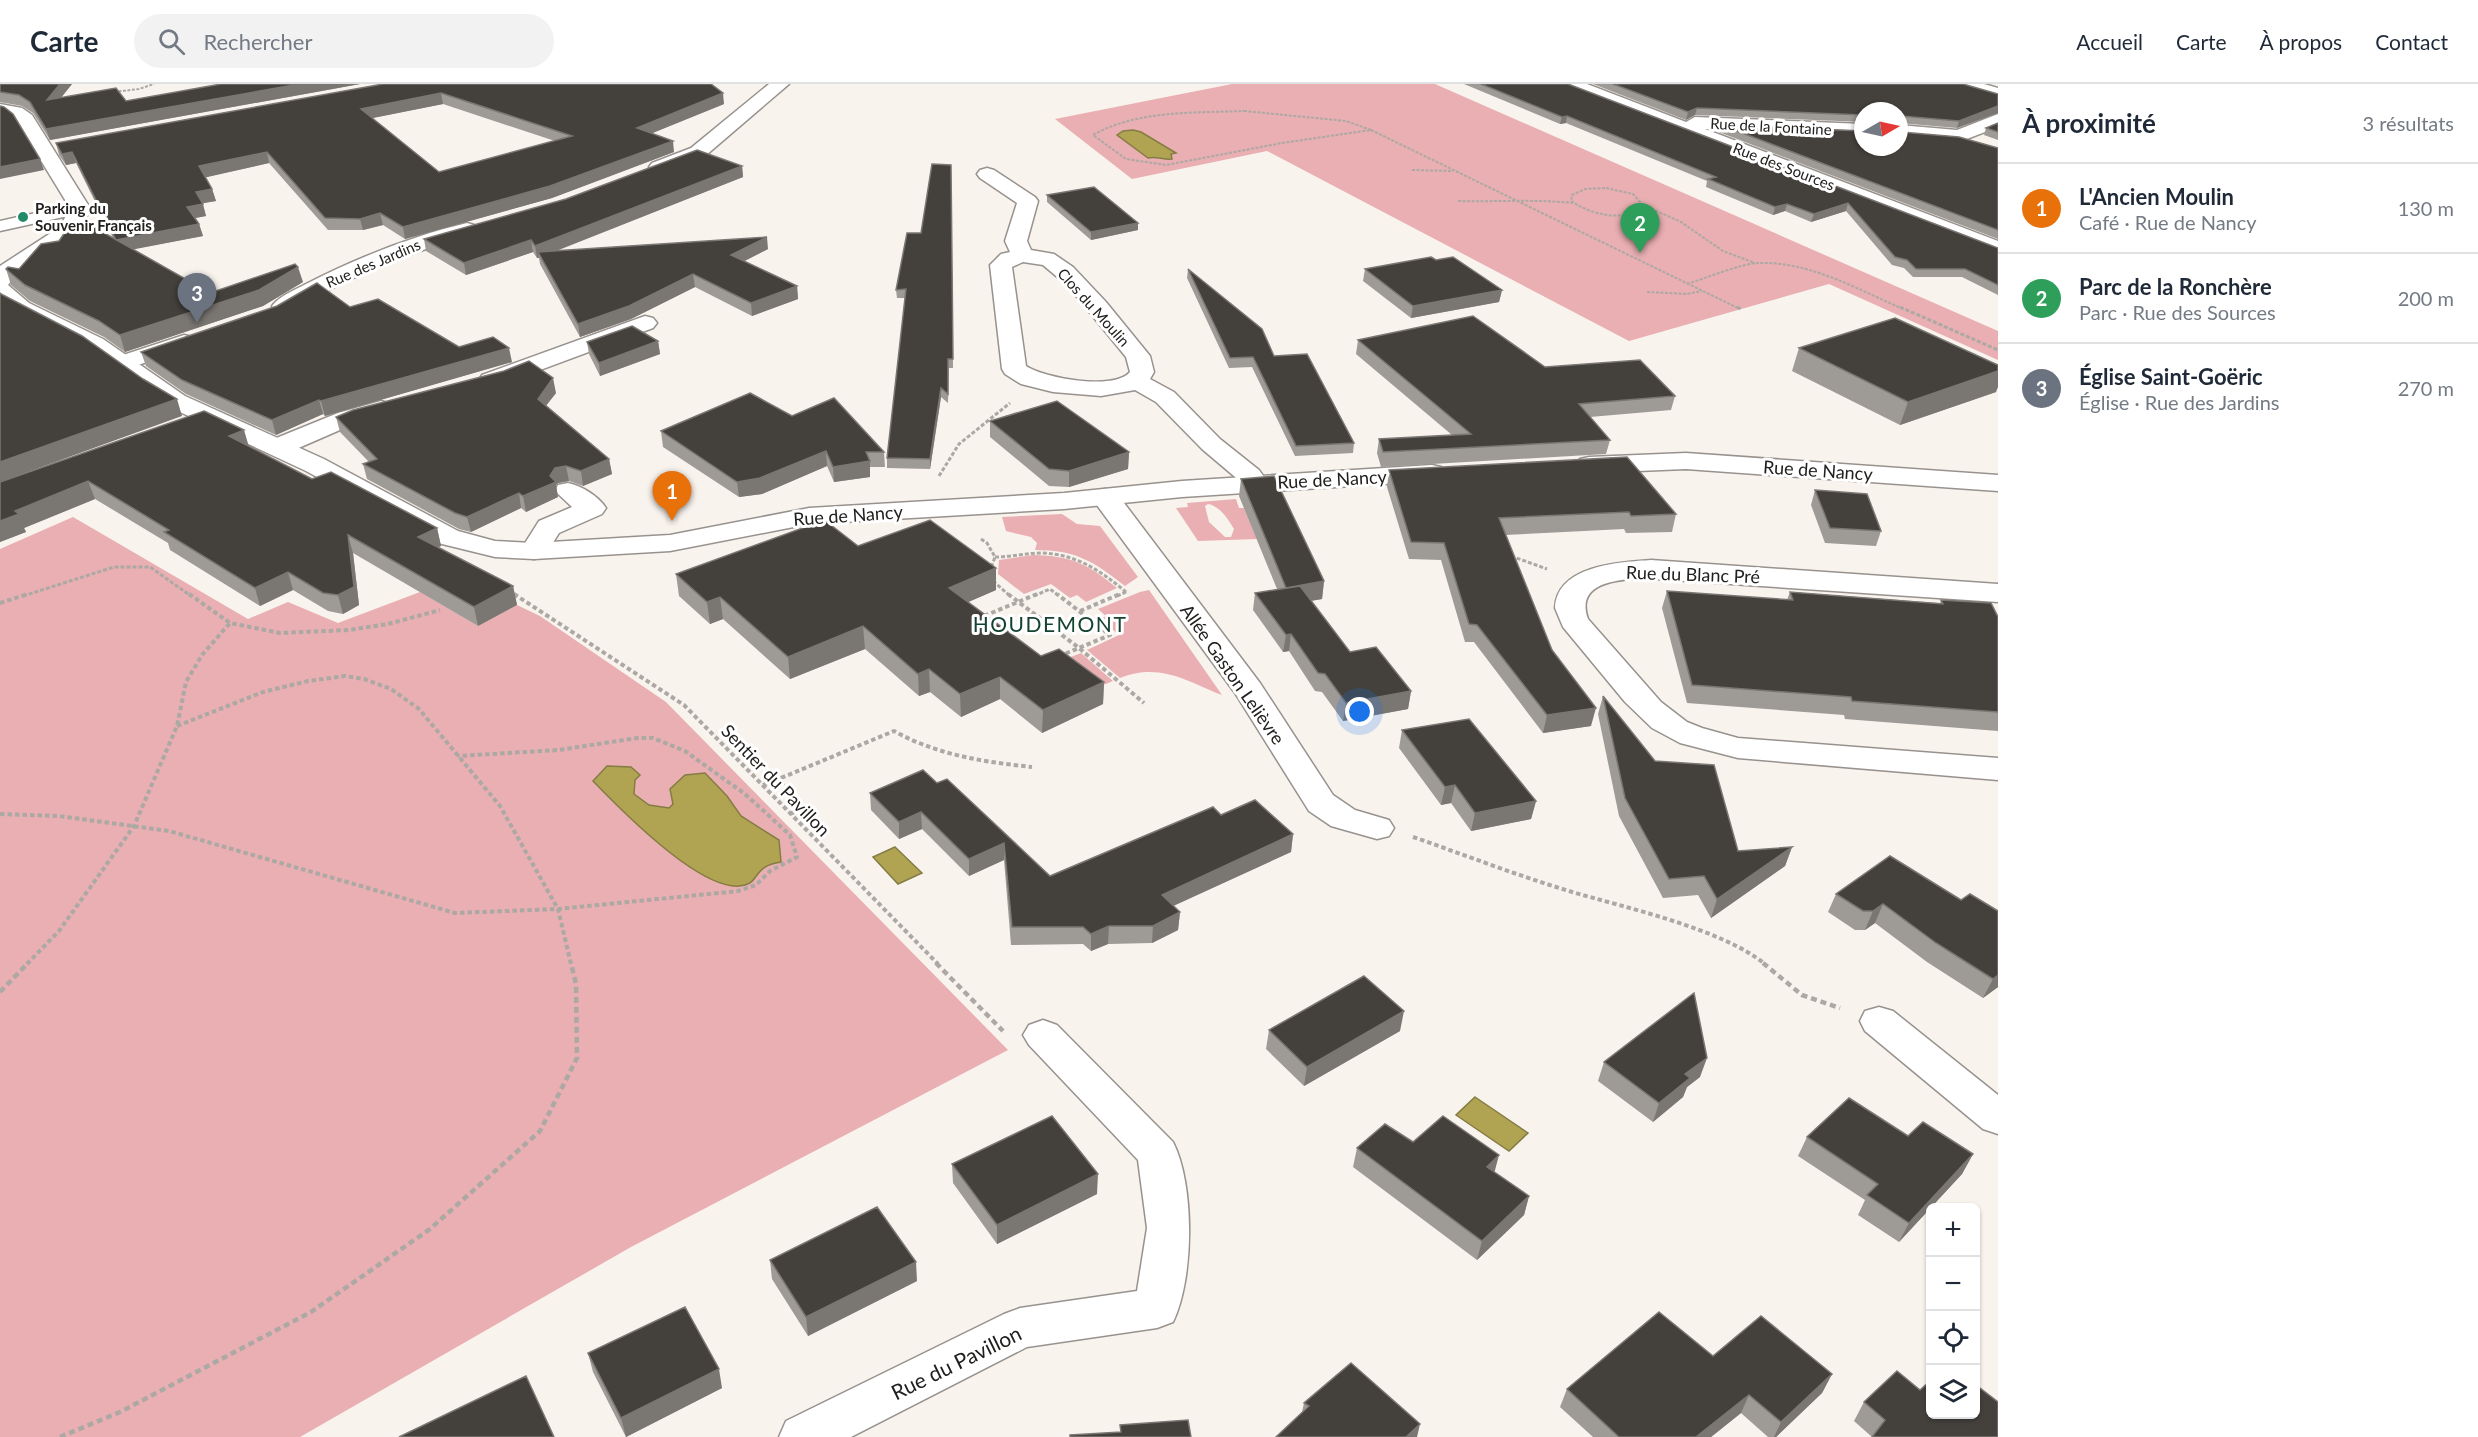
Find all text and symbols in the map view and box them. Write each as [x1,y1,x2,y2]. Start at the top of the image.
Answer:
search box [134,14,554,68]
text: Carte [30,24,98,58]
icon: search [155,25,188,58]
text: Rechercher [203,28,312,55]
text: Accueil [2076,29,2143,54]
text: Carte [2176,29,2227,54]
text: À propos [2260,29,2342,54]
text: Contact [2375,29,2448,54]
north arrow [1854,102,1908,156]
text: À proximité [2022,107,2156,139]
text: 3 résultats [2363,111,2454,135]
street label: Rue de la Fontaine [1710,114,1832,138]
street label: Rue des Sources [1731,138,1837,194]
text: L'Ancien Moulin [2079,183,2234,210]
text: 1 [2036,196,2047,220]
text: 130 m [2398,196,2454,220]
place label: Parking du Souvenir Français [35,199,152,234]
pin: 2 [1620,204,1660,253]
marker: Parking du Souvenir Français [16,210,30,224]
text: Café · Rue de Nancy [2079,210,2257,234]
street label: Rue des Jardins [323,235,423,291]
street label: Clos du Moulin [1054,264,1134,350]
text: Parc de la Ronchère [2079,273,2272,300]
pin: 3 [178,274,216,323]
text: 2 [2036,286,2047,310]
text: 200 m [2398,286,2454,310]
text: Parc · Rue des Sources [2079,300,2276,324]
text: Église Saint-Goëric [2079,363,2263,390]
text: 3 [2036,376,2047,400]
text: 270 m [2398,376,2454,400]
text: Église · Rue des Jardins [2079,390,2279,414]
street label: Rue de Nancy [1763,455,1874,485]
street label: Rue de Nancy [1277,465,1388,493]
pin: 1 [652,472,692,521]
street label: Rue de Nancy [793,500,904,530]
street label: Rue du Blanc Pré [1626,561,1760,587]
street label: Allée Gaston Lelièvre [1176,600,1290,748]
district label: HOUDEMONT [973,611,1127,636]
your location [1345,697,1374,726]
street label: Sentier du Pavillon [717,720,835,840]
map controls [1926,1203,1980,1419]
button: + [1926,1203,1980,1257]
button: − [1926,1257,1980,1311]
button: locate [1926,1311,1980,1365]
street label: Rue du Pavillon [887,1320,1025,1404]
button: layers [1926,1365,1980,1419]

